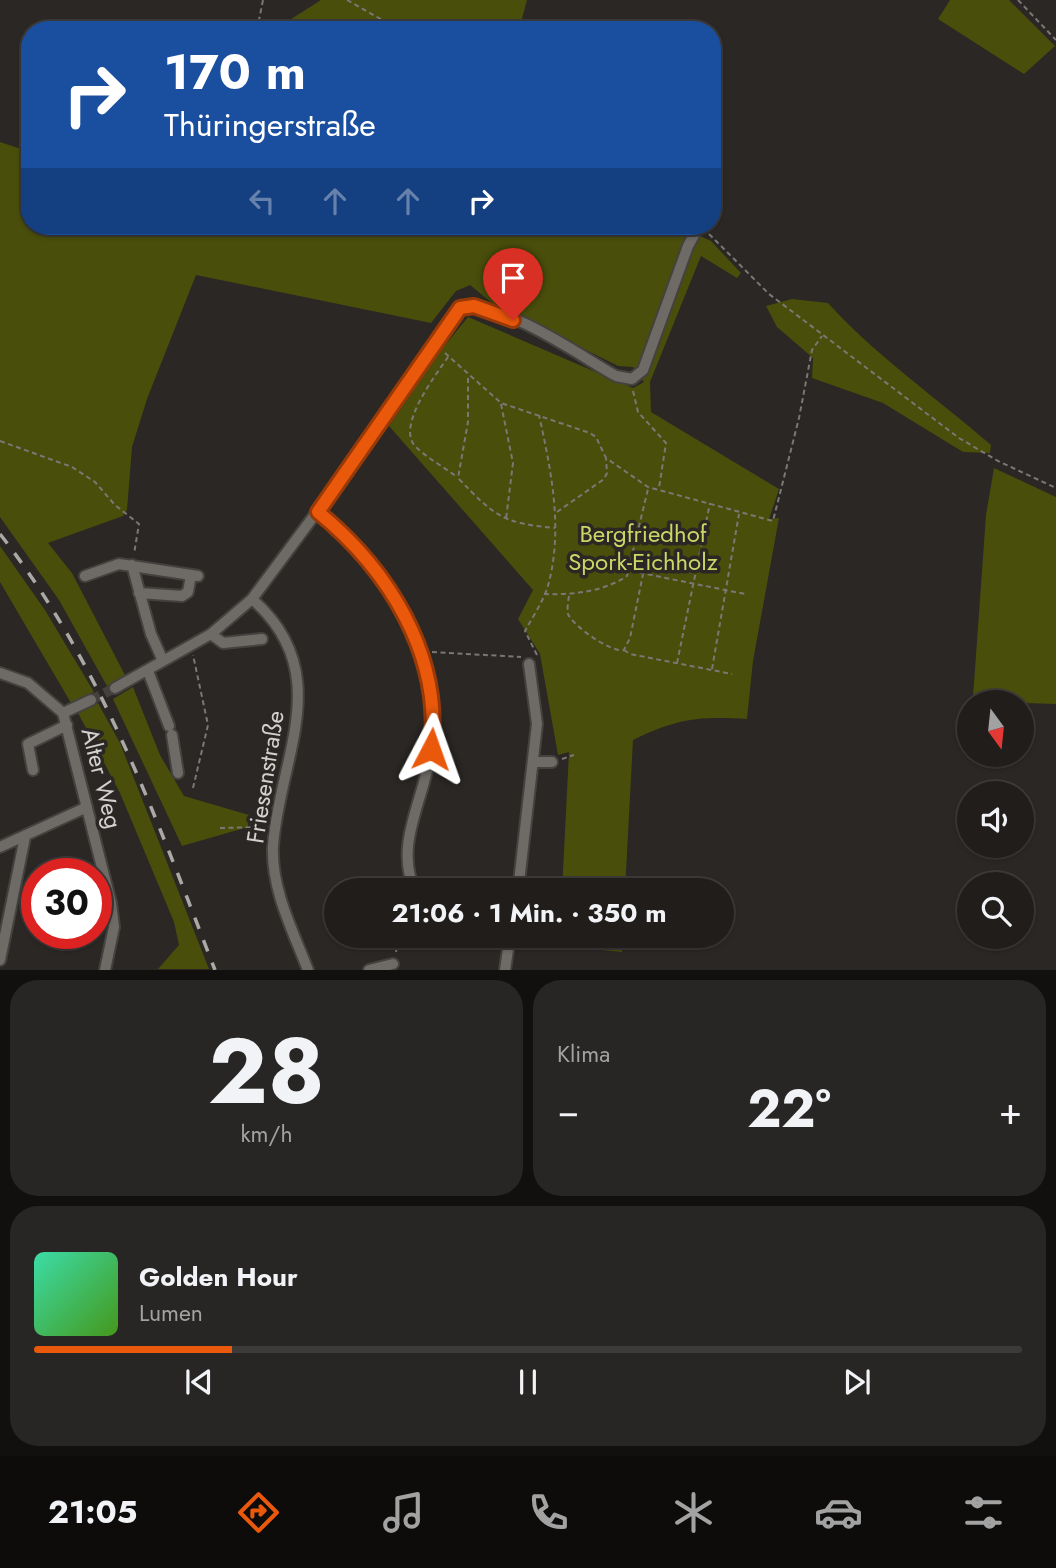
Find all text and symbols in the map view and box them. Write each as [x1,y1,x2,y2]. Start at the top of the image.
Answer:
text: 170 m [164,37,306,107]
icon: right [49,49,140,140]
text: Thüringerstraße [164,102,376,148]
icon: left [243,182,281,220]
icon: ahead [316,182,354,220]
icon: ahead [389,182,427,220]
icon: right [462,182,500,220]
pin [483,248,543,320]
icon: arrive [494,259,532,297]
park label: Bergfriedhof Spork-Eichholz [568,516,718,579]
north arrow [957,690,1034,766]
map controls [957,690,1034,949]
street label: Friesenstraße [237,708,293,846]
position arrow [394,712,468,786]
street label: Alter Weg [73,724,131,832]
button: sound [957,781,1034,858]
speed limit sign: 30 [21,858,112,949]
button: search [957,872,1034,949]
text: 21:06 · 1 Min. · 350 m [391,894,667,932]
text: 28 [208,1006,325,1137]
text: Klima [557,1037,610,1071]
text: 22° [747,1071,831,1147]
text: − [557,1083,579,1138]
text: + [999,1083,1022,1138]
text: km/h [241,1117,292,1151]
text: Golden Hour [139,1258,298,1296]
text: Lumen [139,1296,203,1330]
icon: previous [180,1363,218,1401]
icon: pause [509,1363,547,1401]
icon: next [838,1363,876,1401]
icon: directions [234,1488,283,1537]
icon: music [379,1488,428,1537]
icon: phone [524,1488,573,1537]
icon: climate [669,1488,718,1537]
icon: car [814,1488,863,1537]
icon: filters [959,1488,1008,1537]
text: 21:05 [48,1489,137,1535]

